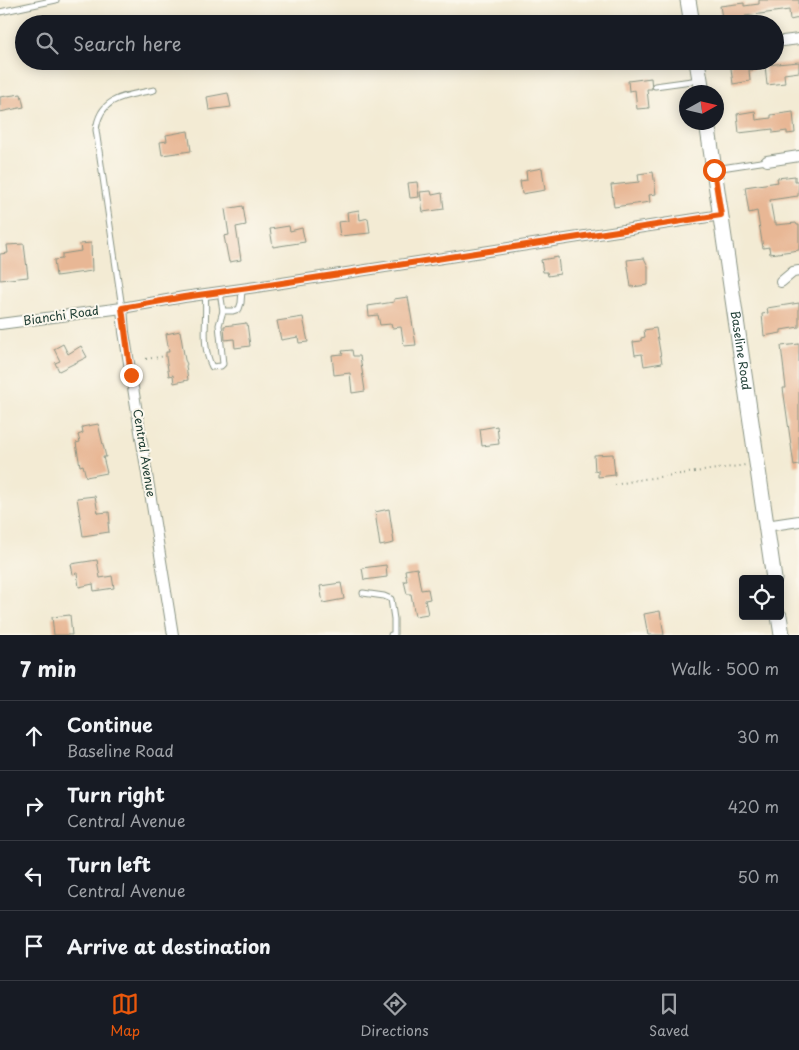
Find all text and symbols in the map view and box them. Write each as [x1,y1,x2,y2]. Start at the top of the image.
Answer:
search box [15,15,784,70]
icon: search [33,29,61,57]
text: Search here [73,29,182,57]
north arrow [679,85,724,130]
route start [703,159,726,182]
street label: Bianchi Road [22,301,100,329]
street label: Baseline Road [727,309,756,391]
route end [120,364,143,387]
street label: Central Avenue [129,408,161,498]
map controls [739,575,784,620]
button: locate [739,575,784,620]
text: 7 min [20,652,76,684]
text: Walk · 500 m [671,656,779,680]
text: Continue [67,710,153,738]
icon: ahead [20,722,48,750]
text: 30 m [737,724,779,748]
text: Baseline Road [67,738,174,762]
text: Turn right [67,780,165,808]
icon: right [20,792,48,820]
text: 420 m [728,794,779,818]
text: Central Avenue [67,808,185,832]
text: Turn left [67,850,151,878]
icon: left [20,862,48,890]
text: 50 m [738,864,779,888]
text: Central Avenue [67,878,185,902]
icon: arrive [20,932,48,960]
text: Arrive at destination [67,932,271,960]
tab: Map [110,990,140,1041]
tab: Directions [361,990,429,1041]
tab: Saved [649,990,689,1041]

